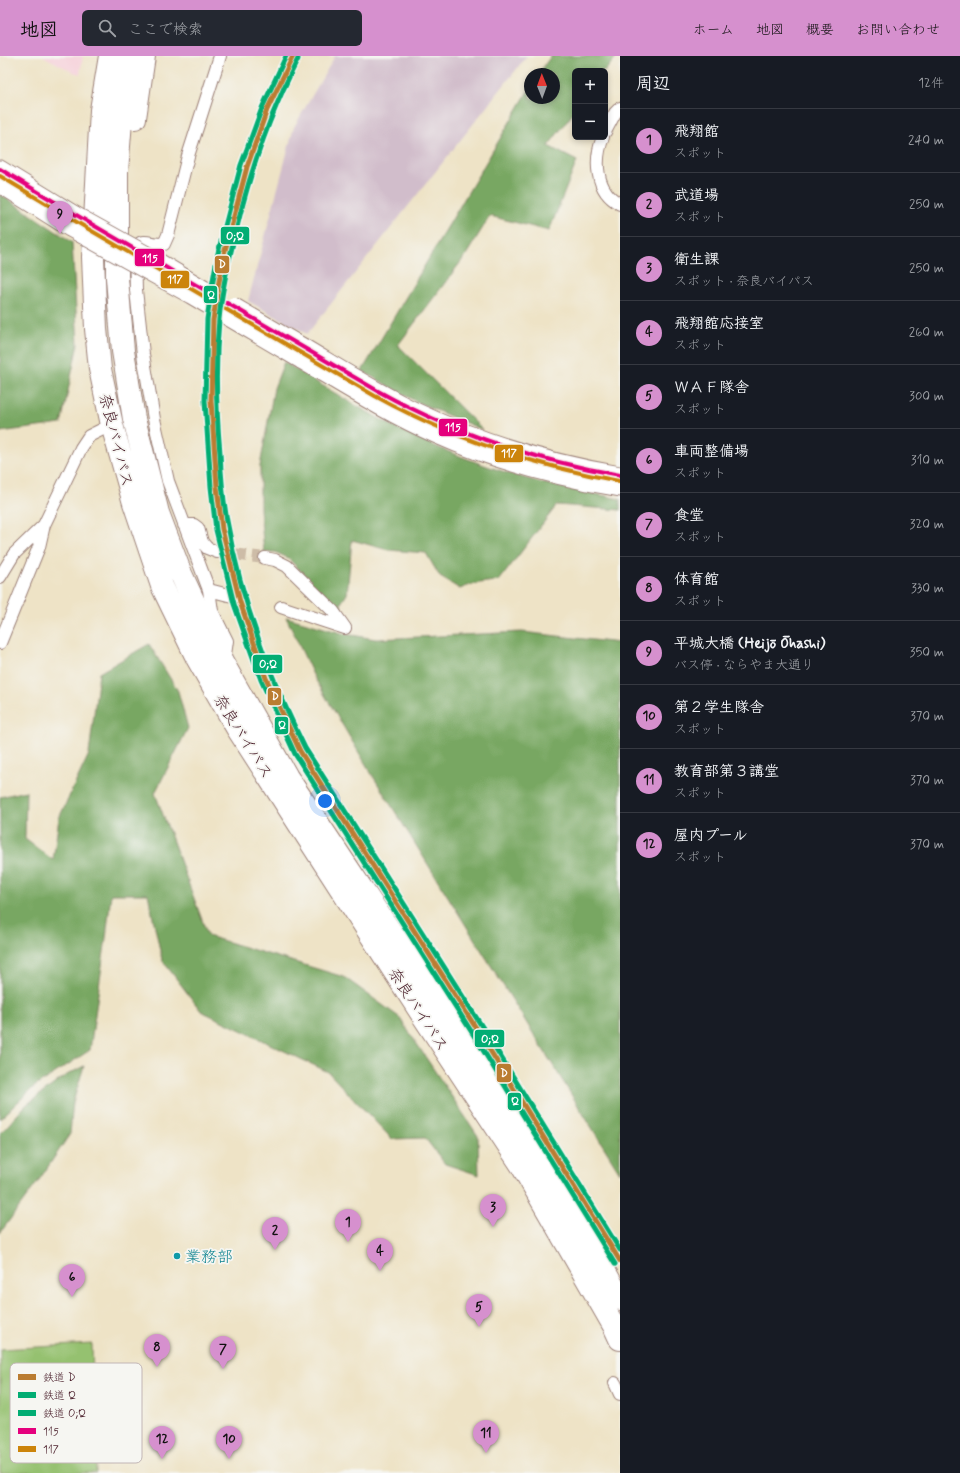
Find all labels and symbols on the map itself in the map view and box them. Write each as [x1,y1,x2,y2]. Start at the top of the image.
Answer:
north arrow [524,68,560,104]
pin: 9 [47,201,73,234]
line badge: O;Q [220,226,250,245]
text: O;Q [226,230,244,244]
line badge: 115 [134,248,165,267]
text: 115 [142,252,158,266]
line badge: D [214,255,230,274]
text: D [218,258,226,272]
line badge: 117 [160,270,190,289]
text: 117 [167,273,184,287]
line badge: Q [203,285,218,304]
text: Q [207,289,215,303]
street label: 奈良バイパス [94,391,137,489]
line badge: 115 [438,418,468,437]
text: 115 [445,421,461,435]
line badge: 117 [494,444,524,463]
text: 117 [501,447,518,461]
line badge: O;Q [252,654,283,674]
text: O;Q [259,658,277,672]
line badge: D [267,687,282,706]
text: D [271,690,279,704]
street label: 奈良バイパス [208,691,277,783]
line badge: Q [274,716,289,735]
text: Q [278,719,286,733]
your location [315,791,335,811]
street label: 奈良バイパス [383,964,453,1056]
line badge: O;Q [474,1029,505,1048]
text: O;Q [481,1033,499,1047]
line badge: D [496,1063,512,1083]
text: D [500,1067,508,1081]
line badge: Q [507,1092,522,1111]
text: Q [511,1095,519,1109]
pin: 3 [480,1194,506,1227]
pin: 1 [335,1209,361,1242]
pin: 2 [262,1217,288,1250]
pin: 4 [367,1238,393,1271]
place label: 業務部 [185,1247,233,1268]
marker: 業務部 [172,1251,182,1261]
pin: 6 [59,1264,85,1297]
pin: 5 [466,1294,492,1327]
pin: 8 [144,1334,170,1367]
pin: 7 [210,1336,236,1369]
legend [10,1363,142,1463]
text: 鉄道 D [43,1371,76,1385]
text: 鉄道 Q [43,1389,76,1403]
text: 鉄道 O;Q [43,1407,86,1421]
pin: 11 [473,1420,499,1453]
text: 115 [43,1425,59,1439]
pin: 12 [149,1426,175,1459]
pin: 10 [216,1426,242,1459]
text: 117 [43,1443,59,1457]

